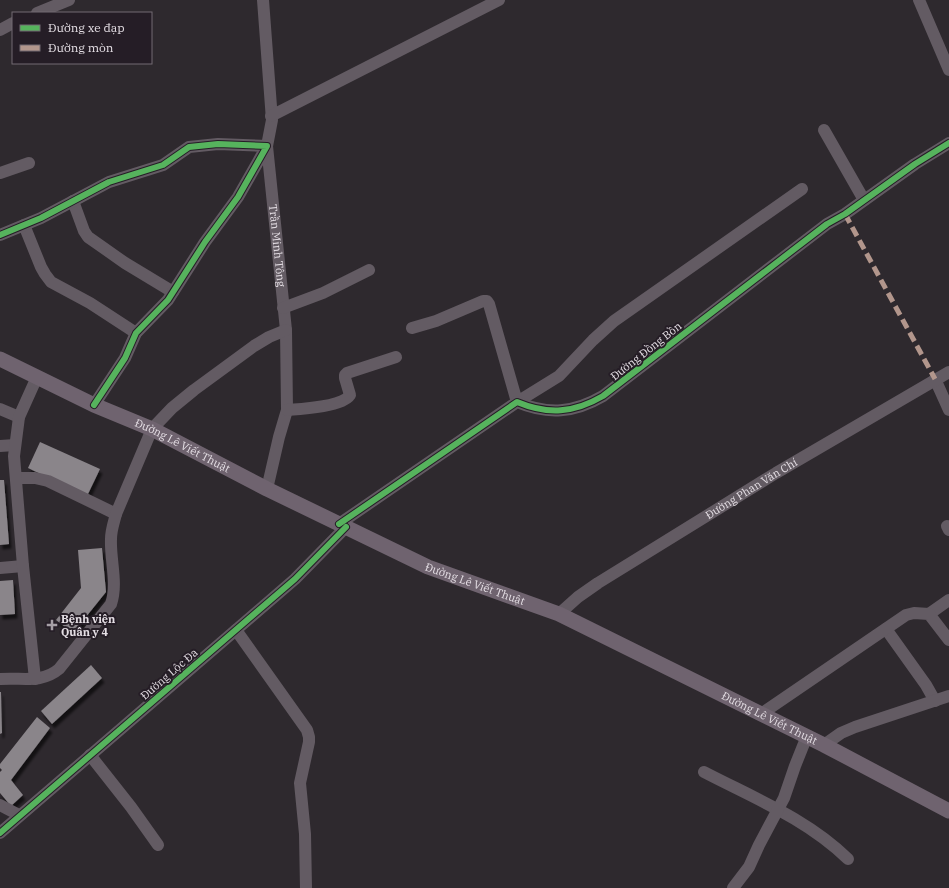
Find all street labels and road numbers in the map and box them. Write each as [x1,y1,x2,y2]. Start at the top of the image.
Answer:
street label: Trần Minh Tông [266,204,289,288]
street label: Đường Đồng Bồn [608,319,684,383]
street label: Đường Lê Viết Thuật [133,416,233,476]
street label: Đường Phan Văn Chí [703,455,800,522]
street label: Đường Lê Viết Thuật [423,560,527,608]
street label: Đường Lộc Đa [138,645,200,703]
street label: Đường Lê Viết Thuật [719,689,820,748]

